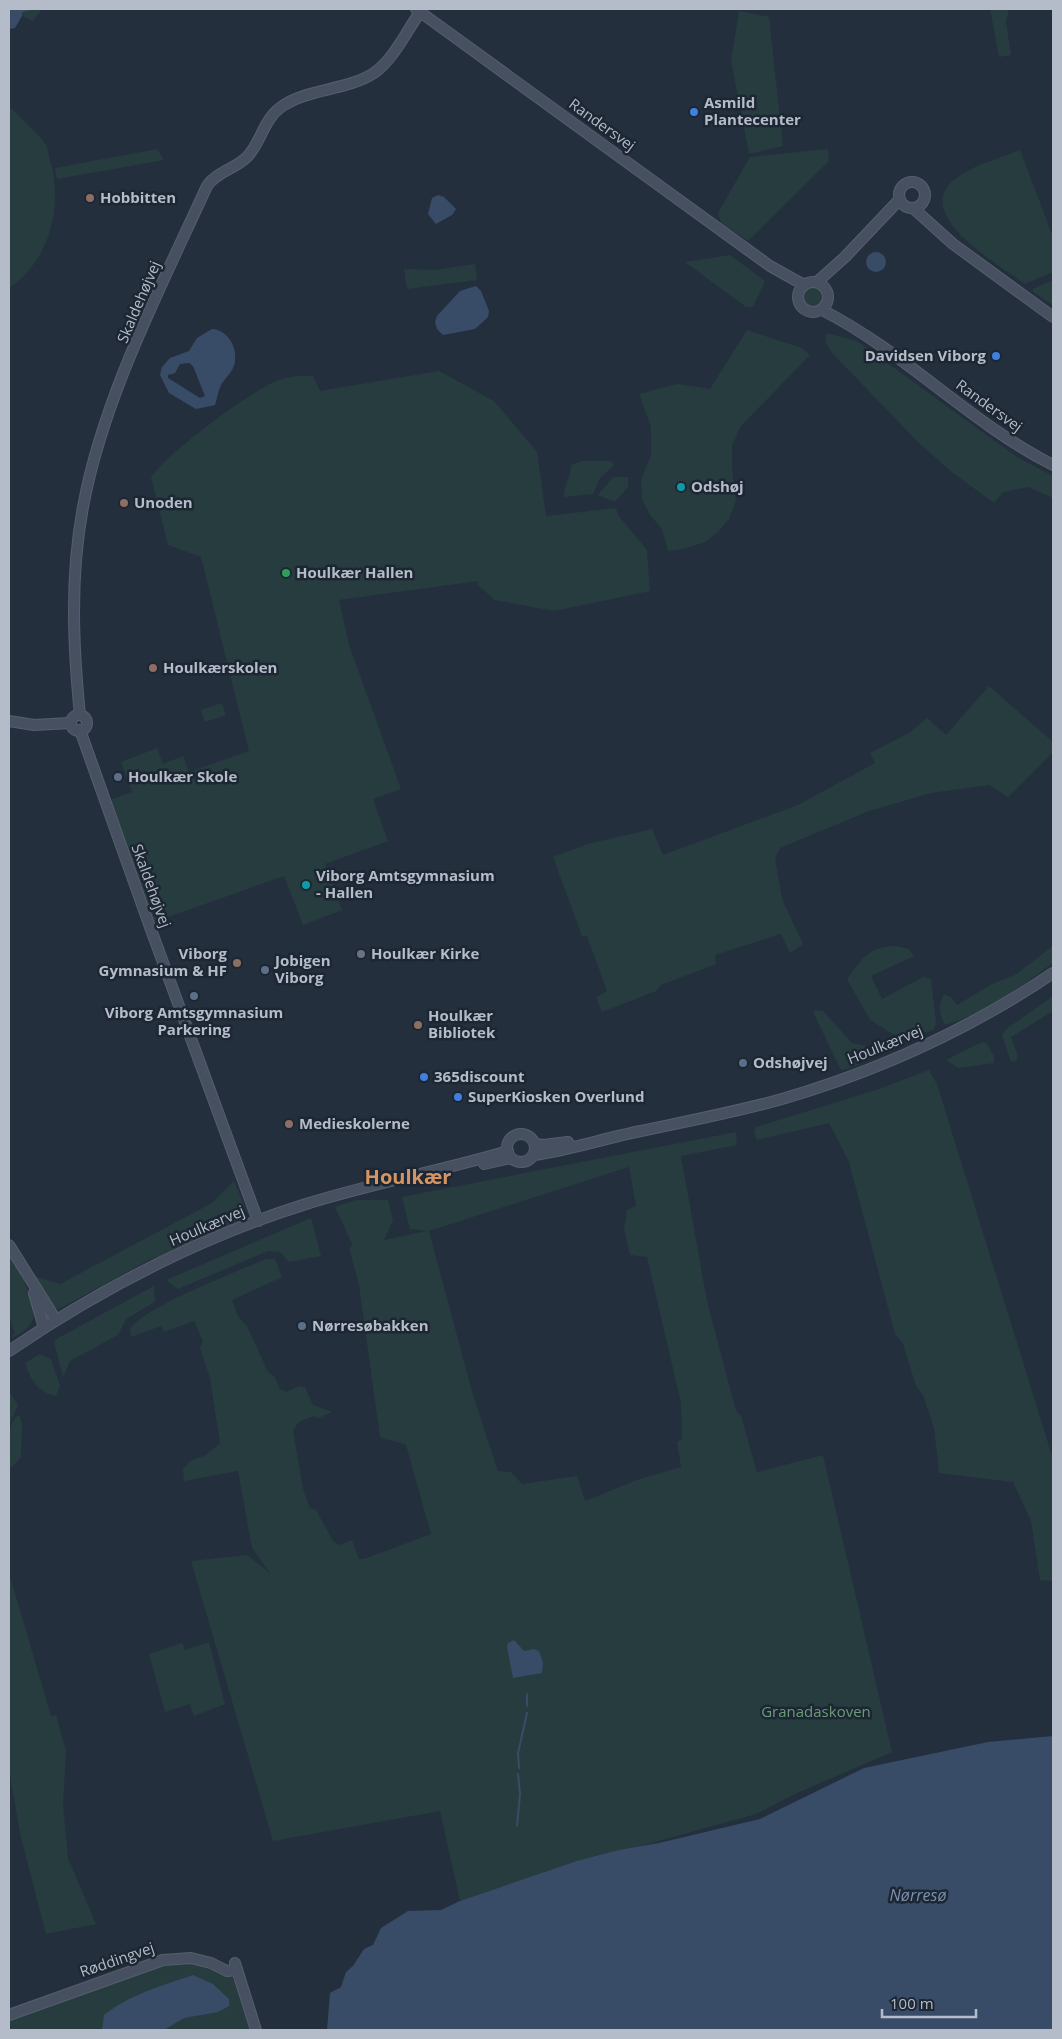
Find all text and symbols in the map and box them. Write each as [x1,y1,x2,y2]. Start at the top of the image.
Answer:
place label: Asmild Plantecenter [704,92,801,129]
street label: Randersvej [565,93,640,155]
marker: Asmild Plantecenter [688,106,700,118]
place label: Hobbitten [100,187,176,207]
marker: Hobbitten [84,192,96,204]
street label: Skaldehøjvej [112,257,164,346]
place label: Davidsen Viborg [865,345,987,365]
marker: Davidsen Viborg [990,350,1002,362]
street label: Randersvej [952,374,1027,436]
place label: Odshøj [691,476,744,496]
marker: Odshøj [675,481,687,493]
place label: Unoden [134,492,193,512]
marker: Unoden [118,497,130,509]
place label: Houlkær Hallen [296,562,413,582]
marker: Houlkær Hallen [280,567,292,579]
place label: Houlkærskolen [163,657,277,677]
marker: Houlkærskolen [147,662,159,674]
place label: Houlkær Skole [128,766,237,786]
marker: Houlkær Skole [112,771,124,783]
street label: Skaldehøjvej [128,841,176,930]
place label: Viborg Amtsgymnasium - Hallen [316,865,495,902]
marker: Viborg Amtsgymnasium - Hallen [300,879,312,891]
place label: Viborg Gymnasium & HF [99,943,228,980]
place label: Houlkær Kirke [371,943,480,963]
marker: Houlkær Kirke [355,948,367,960]
place label: Jobigen Viborg [273,950,331,987]
marker: Viborg Gymnasium & HF [231,957,243,969]
marker: Jobigen Viborg [259,964,271,976]
marker: Viborg Amtsgymnasium Parkering [188,990,200,1002]
place label: Viborg Amtsgymnasium Parkering [105,1002,283,1039]
place label: Houlkær Bibliotek [428,1005,496,1042]
marker: Houlkær Bibliotek [412,1019,424,1031]
street label: Houlkærvej [844,1020,925,1068]
place label: Odshøjvej [753,1052,828,1072]
marker: Odshøjvej [737,1057,749,1069]
place label: 365discount [434,1066,525,1086]
marker: 365discount [418,1071,430,1083]
place label: SuperKiosken Overlund [468,1086,644,1106]
marker: SuperKiosken Overlund [452,1091,464,1103]
place label: Medieskolerne [299,1113,410,1133]
marker: Medieskolerne [283,1118,295,1130]
district label: Houlkær [365,1163,451,1190]
street label: Houlkærvej [166,1200,247,1250]
place label: Nørresøbakken [312,1315,429,1335]
marker: Nørresøbakken [296,1320,308,1332]
park label: Granadaskoven [761,1701,871,1721]
water label: Nørresø [890,1884,946,1906]
street label: Røddingvej [77,1937,157,1981]
scale bar [882,1986,976,2018]
text: 100 m [890,1993,934,2013]

